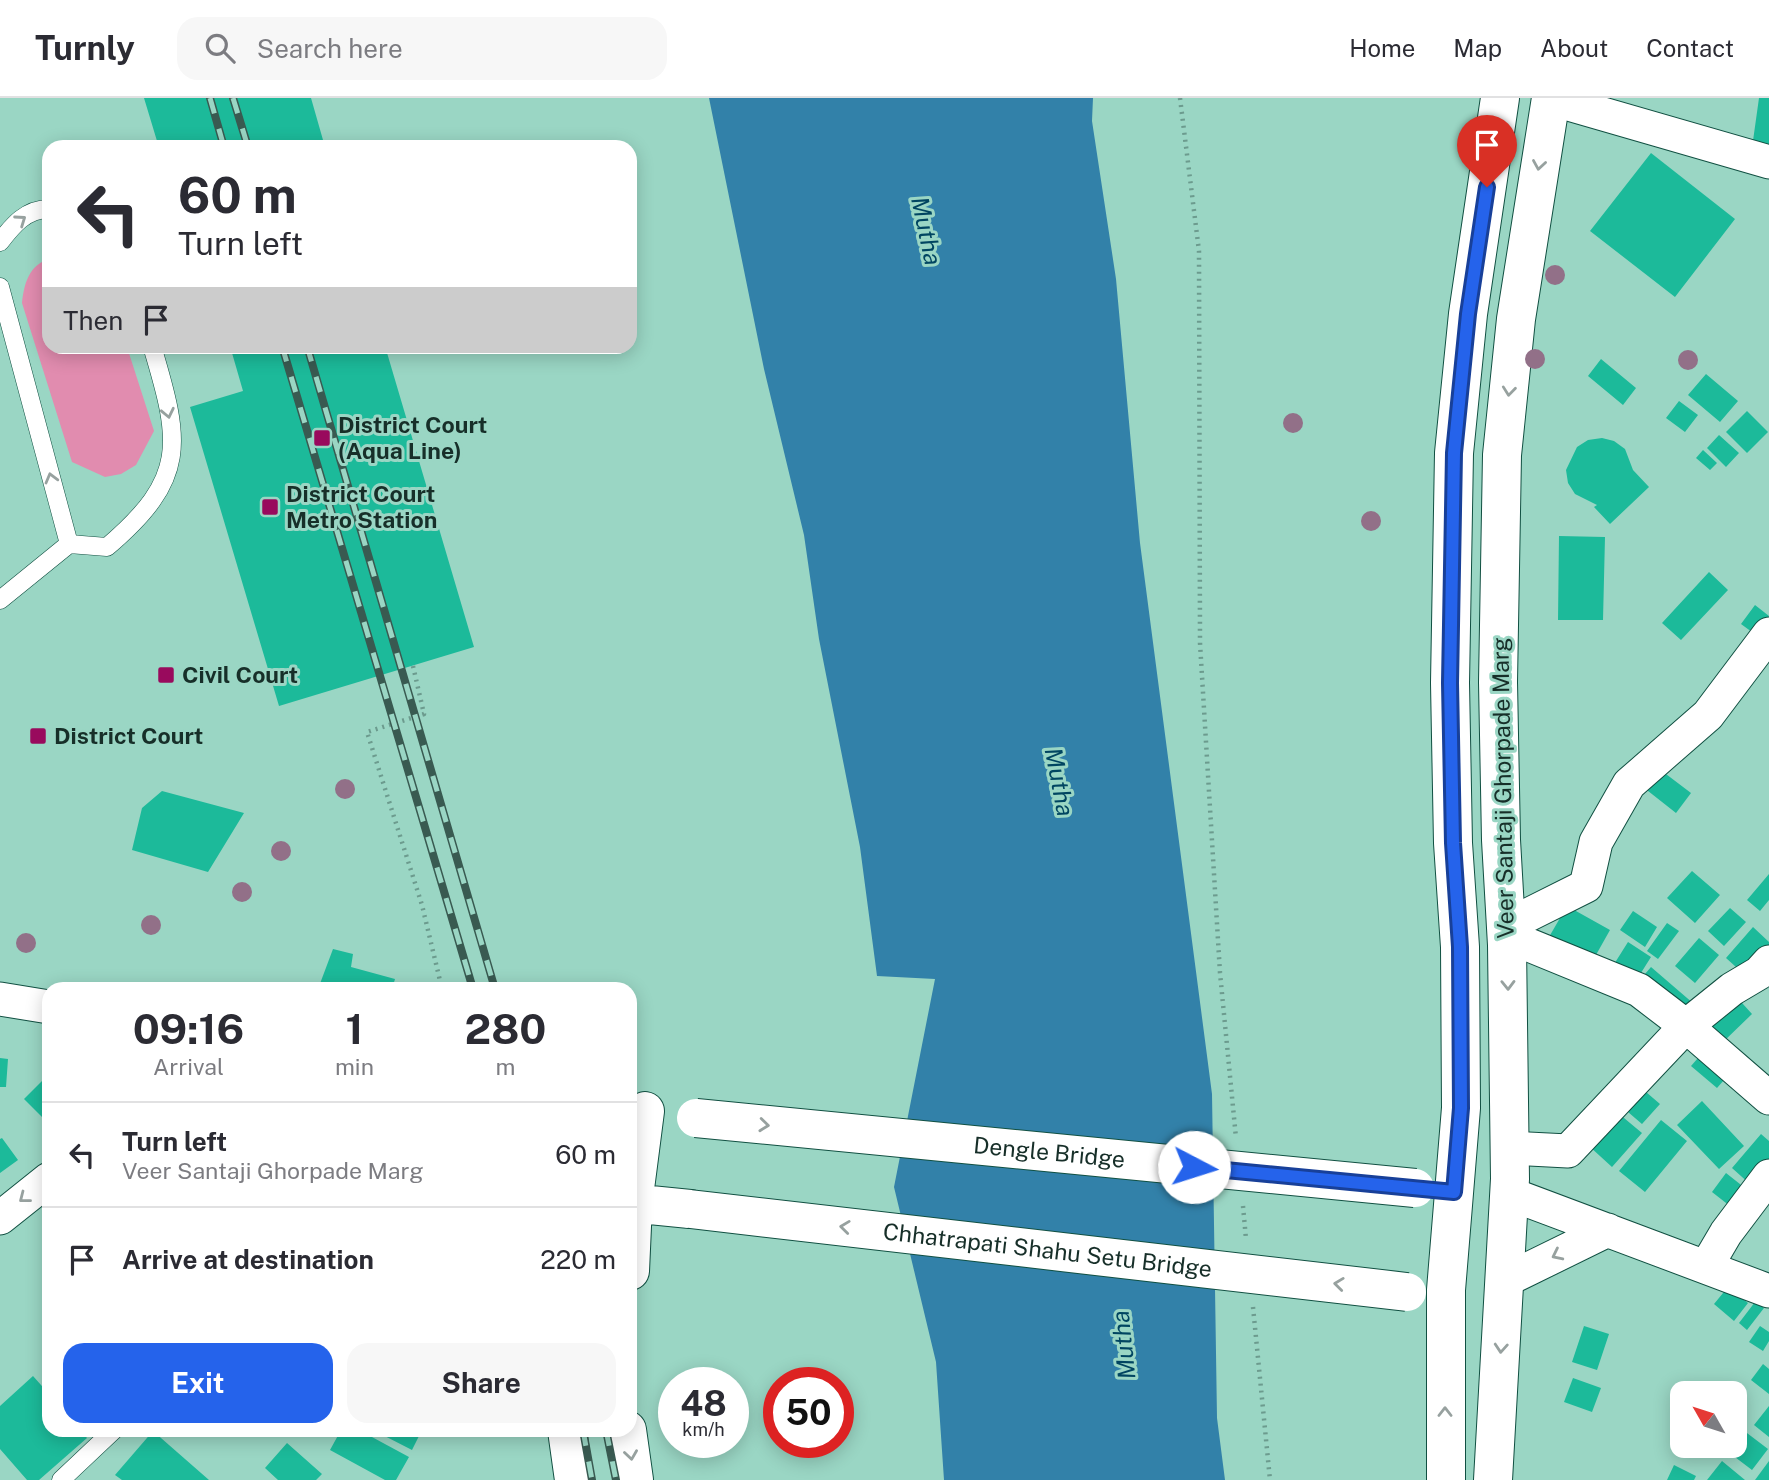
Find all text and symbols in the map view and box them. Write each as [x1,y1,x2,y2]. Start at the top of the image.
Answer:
search box [177,17,667,80]
text: Turnly [35,29,135,67]
icon: search [201,29,239,67]
text: Search here [257,33,403,64]
text: Home [1349,34,1415,62]
text: Map [1453,34,1502,62]
text: About [1540,34,1608,62]
text: Contact [1646,34,1734,62]
pin [1457,115,1517,187]
icon: arrive [1468,126,1506,164]
one-way arrow [1532,159,1547,171]
text: 60 m [178,166,297,224]
icon: left [63,168,154,259]
water label: Mutha [906,194,948,268]
one-way arrow [13,216,26,228]
text: Turn left [178,225,303,262]
icon: arrive [137,301,175,339]
text: Then [63,305,123,336]
one-way arrow [1501,385,1516,396]
one-way arrow [160,407,175,419]
place label: District Court (Aqua Line) [338,411,487,464]
marker: District Court (Aqua Line) [312,428,332,448]
one-way arrow [45,472,59,484]
place label: District Court Metro Station [286,480,437,533]
marker: District Court Metro Station [260,497,280,517]
street label: Veer Santaji Ghorpade Marg [1486,637,1519,939]
place label: Civil Court [182,661,298,688]
marker: Civil Court [156,665,176,685]
place label: District Court [54,722,203,749]
marker: District Court [28,726,48,746]
water label: Mutha [1040,745,1080,818]
one-way arrow [1500,980,1516,991]
text: 09:16 [133,1004,244,1053]
text: 1 [345,1004,363,1053]
text: 280 [465,1004,546,1053]
text: Arrival [153,1053,224,1080]
text: min [335,1053,374,1080]
text: m [495,1053,515,1080]
one-way arrow [759,1117,770,1132]
text: Turn left [122,1126,227,1157]
position arrow [1157,1130,1231,1204]
street label: Dengle Bridge [972,1131,1126,1173]
icon: left [63,1136,101,1174]
text: 60 m [555,1139,616,1170]
text: Veer Santaji Ghorpade Marg [122,1157,423,1184]
one-way arrow [20,1190,32,1203]
street label: Chhatrapati Shahu Setu Bridge [882,1217,1214,1282]
one-way arrow [839,1219,851,1234]
icon: arrive [63,1241,101,1279]
text: Arrive at destination [122,1244,374,1275]
text: 220 m [540,1244,616,1275]
one-way arrow [1552,1247,1564,1261]
one-way arrow [1333,1276,1345,1291]
water label: Mutha [1105,1309,1141,1381]
button: Exit [63,1343,333,1423]
button: Share [347,1343,616,1423]
one-way arrow [1494,1343,1509,1354]
speed limit sign: 50 [763,1367,854,1458]
north arrow [1670,1381,1746,1458]
map controls [1670,1381,1747,1458]
text: 48 [680,1383,727,1424]
one-way arrow [1437,1406,1453,1417]
text: km/h [682,1419,725,1440]
one-way arrow [623,1449,638,1461]

